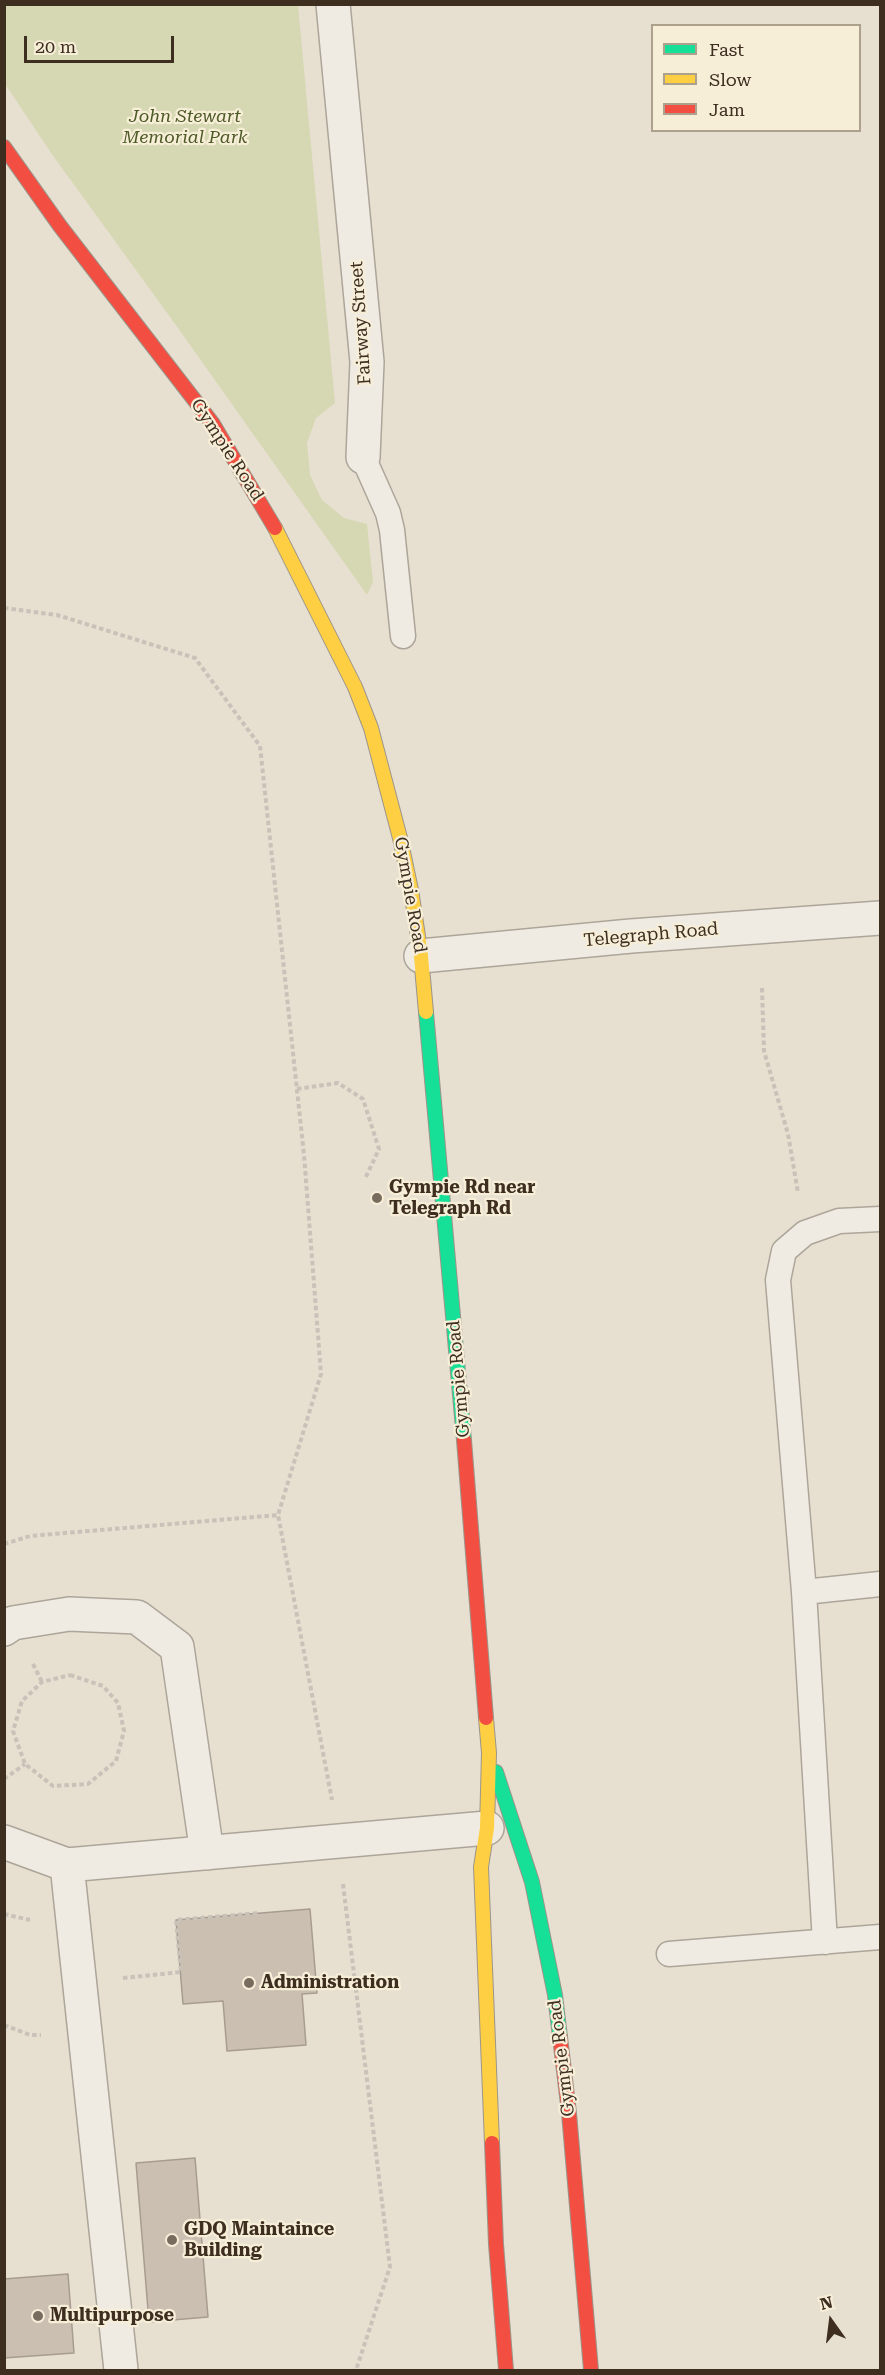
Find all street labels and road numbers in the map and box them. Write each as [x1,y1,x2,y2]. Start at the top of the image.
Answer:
street label: Fairway Street [346,260,376,386]
street label: Gympie Road [186,395,268,505]
street label: Gympie Road [389,835,431,955]
street label: Telegraph Road [583,918,719,952]
street label: Gympie Road [443,1320,475,1438]
street label: Gympie Road [544,1998,580,2118]

